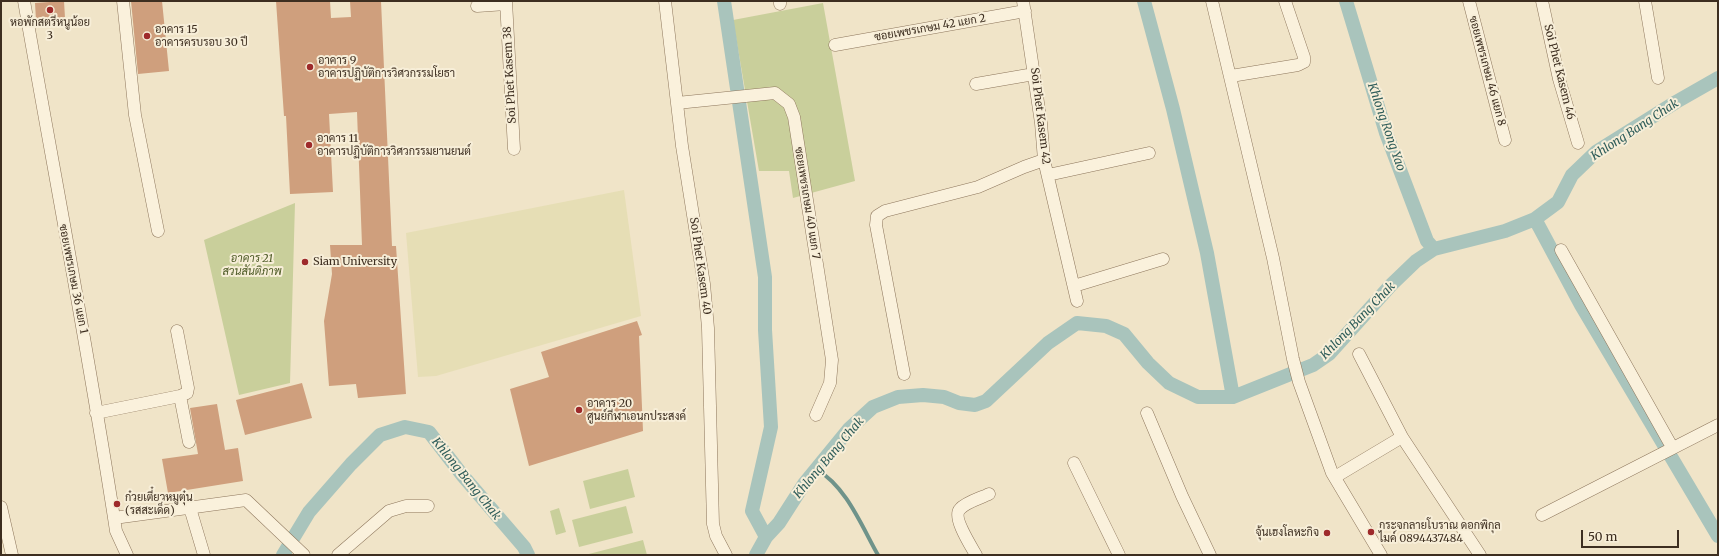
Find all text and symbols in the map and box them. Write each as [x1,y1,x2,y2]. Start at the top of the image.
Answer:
marker: หอพักสตรีหนูน้อย 3 [45,5,55,15]
street label: ซอยเพชรเกษม 42 แยก 2 [873,12,987,44]
street label: ซอยเพชรเกษม 46 แยก 8 [1466,14,1508,128]
place label: หอพักสตรีหนูน้อย 3 [10,16,90,42]
place label: อาคาร 15 อาคารครบรอบ 30 ปี [155,23,248,49]
street label: Soi Phet Kasem 46 [1541,23,1577,121]
street label: Soi Phet Kasem 38 [501,26,519,124]
marker: อาคาร 15 อาคารครบรอบ 30 ปี [142,31,152,41]
place label: อาคาร 9 อาคารปฏิบัติการวิศวกรรมโยธา [318,54,455,80]
marker: อาคาร 9 อาคารปฏิบัติการวิศวกรรมโยธา [305,62,315,72]
street label: Soi Phet Kasem 42 [1028,67,1052,165]
water label: Khlong Rong Yao [1364,81,1408,173]
water label: Khlong Bang Chak [1589,96,1681,164]
place label: อาคาร 11 อาคารปฏิบัติการวิศวกรรมยานยนต์ [317,132,471,158]
marker: อาคาร 11 อาคารปฏิบัติการวิศวกรรมยานยนต์ [304,140,314,150]
street label: ซอยเพชรเกษม 40 แยก 7 [792,146,822,260]
street label: Soi Phet Kasem 40 [687,216,713,316]
street label: ซอยเพชรเกษม 36 แยก 1 [56,223,90,335]
park label: อาคาร 21 สวนสันติภาพ [222,252,282,278]
place label: Siam University [313,255,397,269]
marker: Siam University [300,257,310,267]
water label: Khlong Bang Chak [1318,280,1398,362]
place label: อาคาร 20 ศูนย์กีฬาเอนกประสงค์ [587,397,686,423]
marker: อาคาร 20 ศูนย์กีฬาเอนกประสงค์ [574,405,584,415]
water label: Khlong Bang Chak [791,415,867,501]
water label: Khlong Bang Chak [429,435,503,523]
place label: ก๋วยเตี๋ยวหมูตุ๋น (รสสะเด็ด) [125,491,193,517]
marker: ก๋วยเตี๋ยวหมูตุ๋น (รสสะเด็ด) [112,499,122,509]
place label: กระจกลายโบราณ ดอกพิกุล ไมค์ 0894437484 [1379,519,1501,545]
scale bar [1583,522,1681,548]
place label: จุ้นเฮงโลหะกิจ [1255,526,1319,540]
marker: กระจกลายโบราณ ดอกพิกุล ไมค์ 0894437484 [1366,527,1376,537]
marker: จุ้นเฮงโลหะกิจ [1322,528,1332,538]
text: 50 m [1588,529,1617,544]

